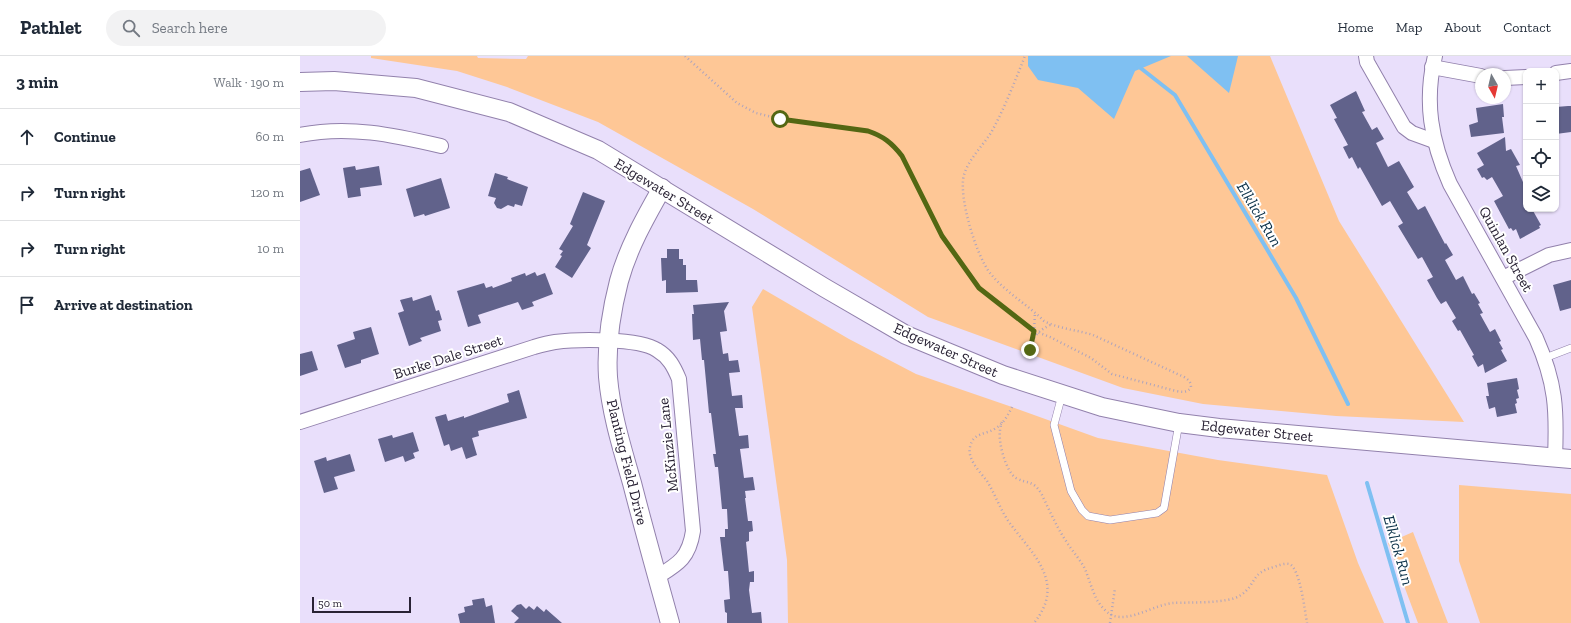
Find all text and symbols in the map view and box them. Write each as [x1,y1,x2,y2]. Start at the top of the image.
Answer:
search box [106,10,386,46]
text: Pathlet [20,16,82,39]
icon: search [120,17,142,39]
text: Search here [152,19,228,37]
text: Home [1338,19,1374,36]
text: Map [1396,19,1422,36]
text: About [1444,19,1481,36]
text: Contact [1503,19,1551,36]
north arrow [1475,68,1511,104]
map controls [1523,68,1559,212]
button: + [1523,68,1559,104]
text: 3 min [16,72,58,92]
text: Walk · 190 m [214,75,284,90]
button: − [1523,104,1559,140]
route start [771,110,789,128]
icon: ahead [16,126,38,148]
text: Continue [54,128,116,146]
text: 60 m [255,129,284,144]
button: locate [1523,140,1559,176]
street label: Edgewater Street [611,154,717,228]
button: layers [1523,176,1559,212]
water label: Elklick Run [1233,179,1286,250]
icon: right [16,182,38,204]
text: Turn right [54,184,125,202]
text: 120 m [251,185,284,200]
street label: Quinlan Street [1475,203,1537,295]
icon: right [16,238,38,260]
text: Turn right [54,240,125,258]
text: 10 m [257,241,284,256]
icon: arrive [16,294,38,316]
text: Arrive at destination [54,296,193,314]
street label: Edgewater Street [891,319,1001,381]
street label: Burke Dale Street [391,331,505,383]
route end [1021,341,1039,359]
street label: Planting Field Drive [603,397,651,527]
street label: McKinzie Lane [654,397,682,493]
street label: Edgewater Street [1200,416,1314,446]
water label: Elklick Run [1379,513,1418,587]
scale bar [312,595,411,614]
text: 50 m [318,597,342,610]

